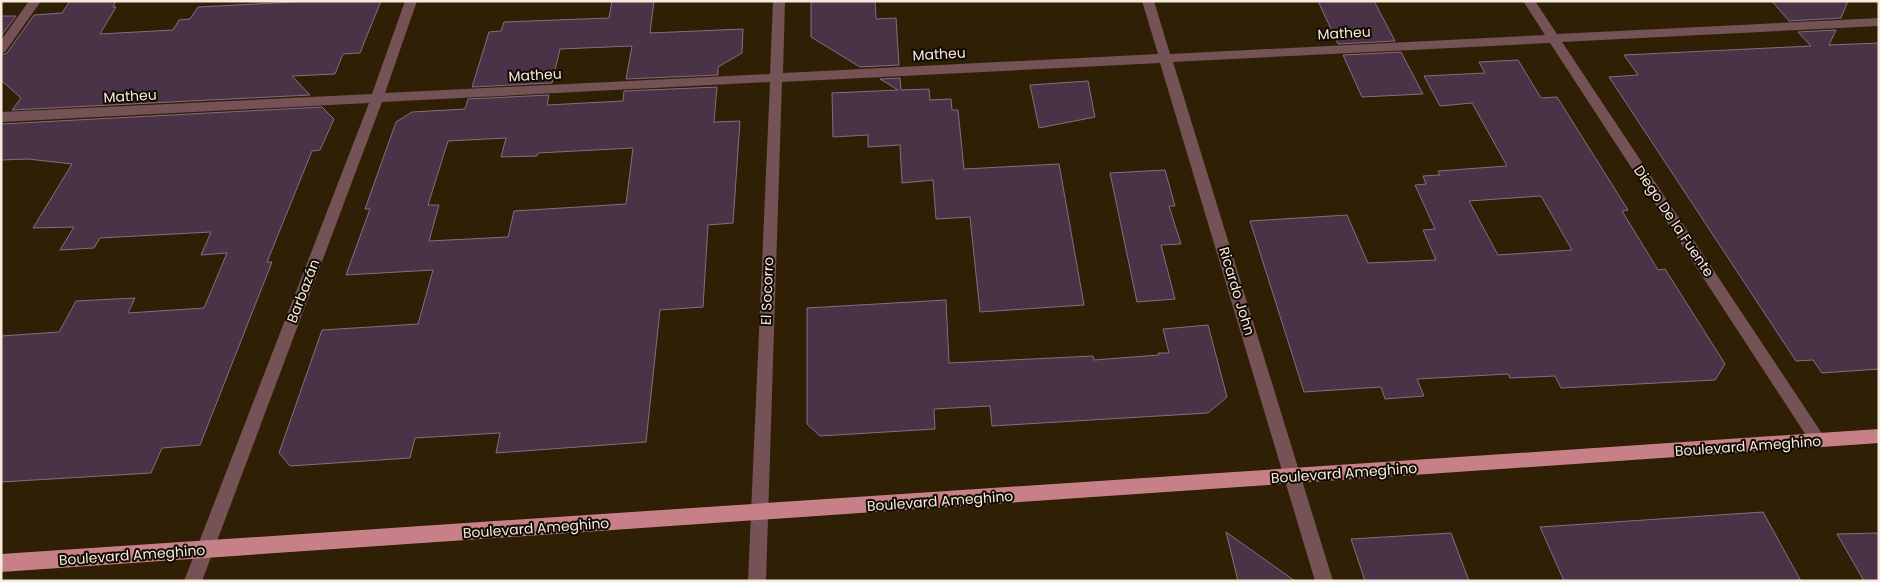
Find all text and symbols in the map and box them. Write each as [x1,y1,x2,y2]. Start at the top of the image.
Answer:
street label: Matheu [1317,22,1371,44]
street label: Matheu [912,43,966,65]
street label: Matheu [508,64,562,86]
street label: Matheu [103,85,157,107]
street label: Diego De la Fuente [1629,161,1719,281]
street label: Ricardo John [1214,244,1260,338]
street label: Barbazán [282,256,324,326]
street label: El Socorro [756,256,778,326]
street label: Boulevard Ameghino [1674,431,1822,461]
street label: Boulevard Ameghino [1270,458,1418,488]
street label: Boulevard Ameghino [866,486,1014,516]
street label: Boulevard Ameghino [462,513,610,543]
street label: Boulevard Ameghino [58,540,206,570]

